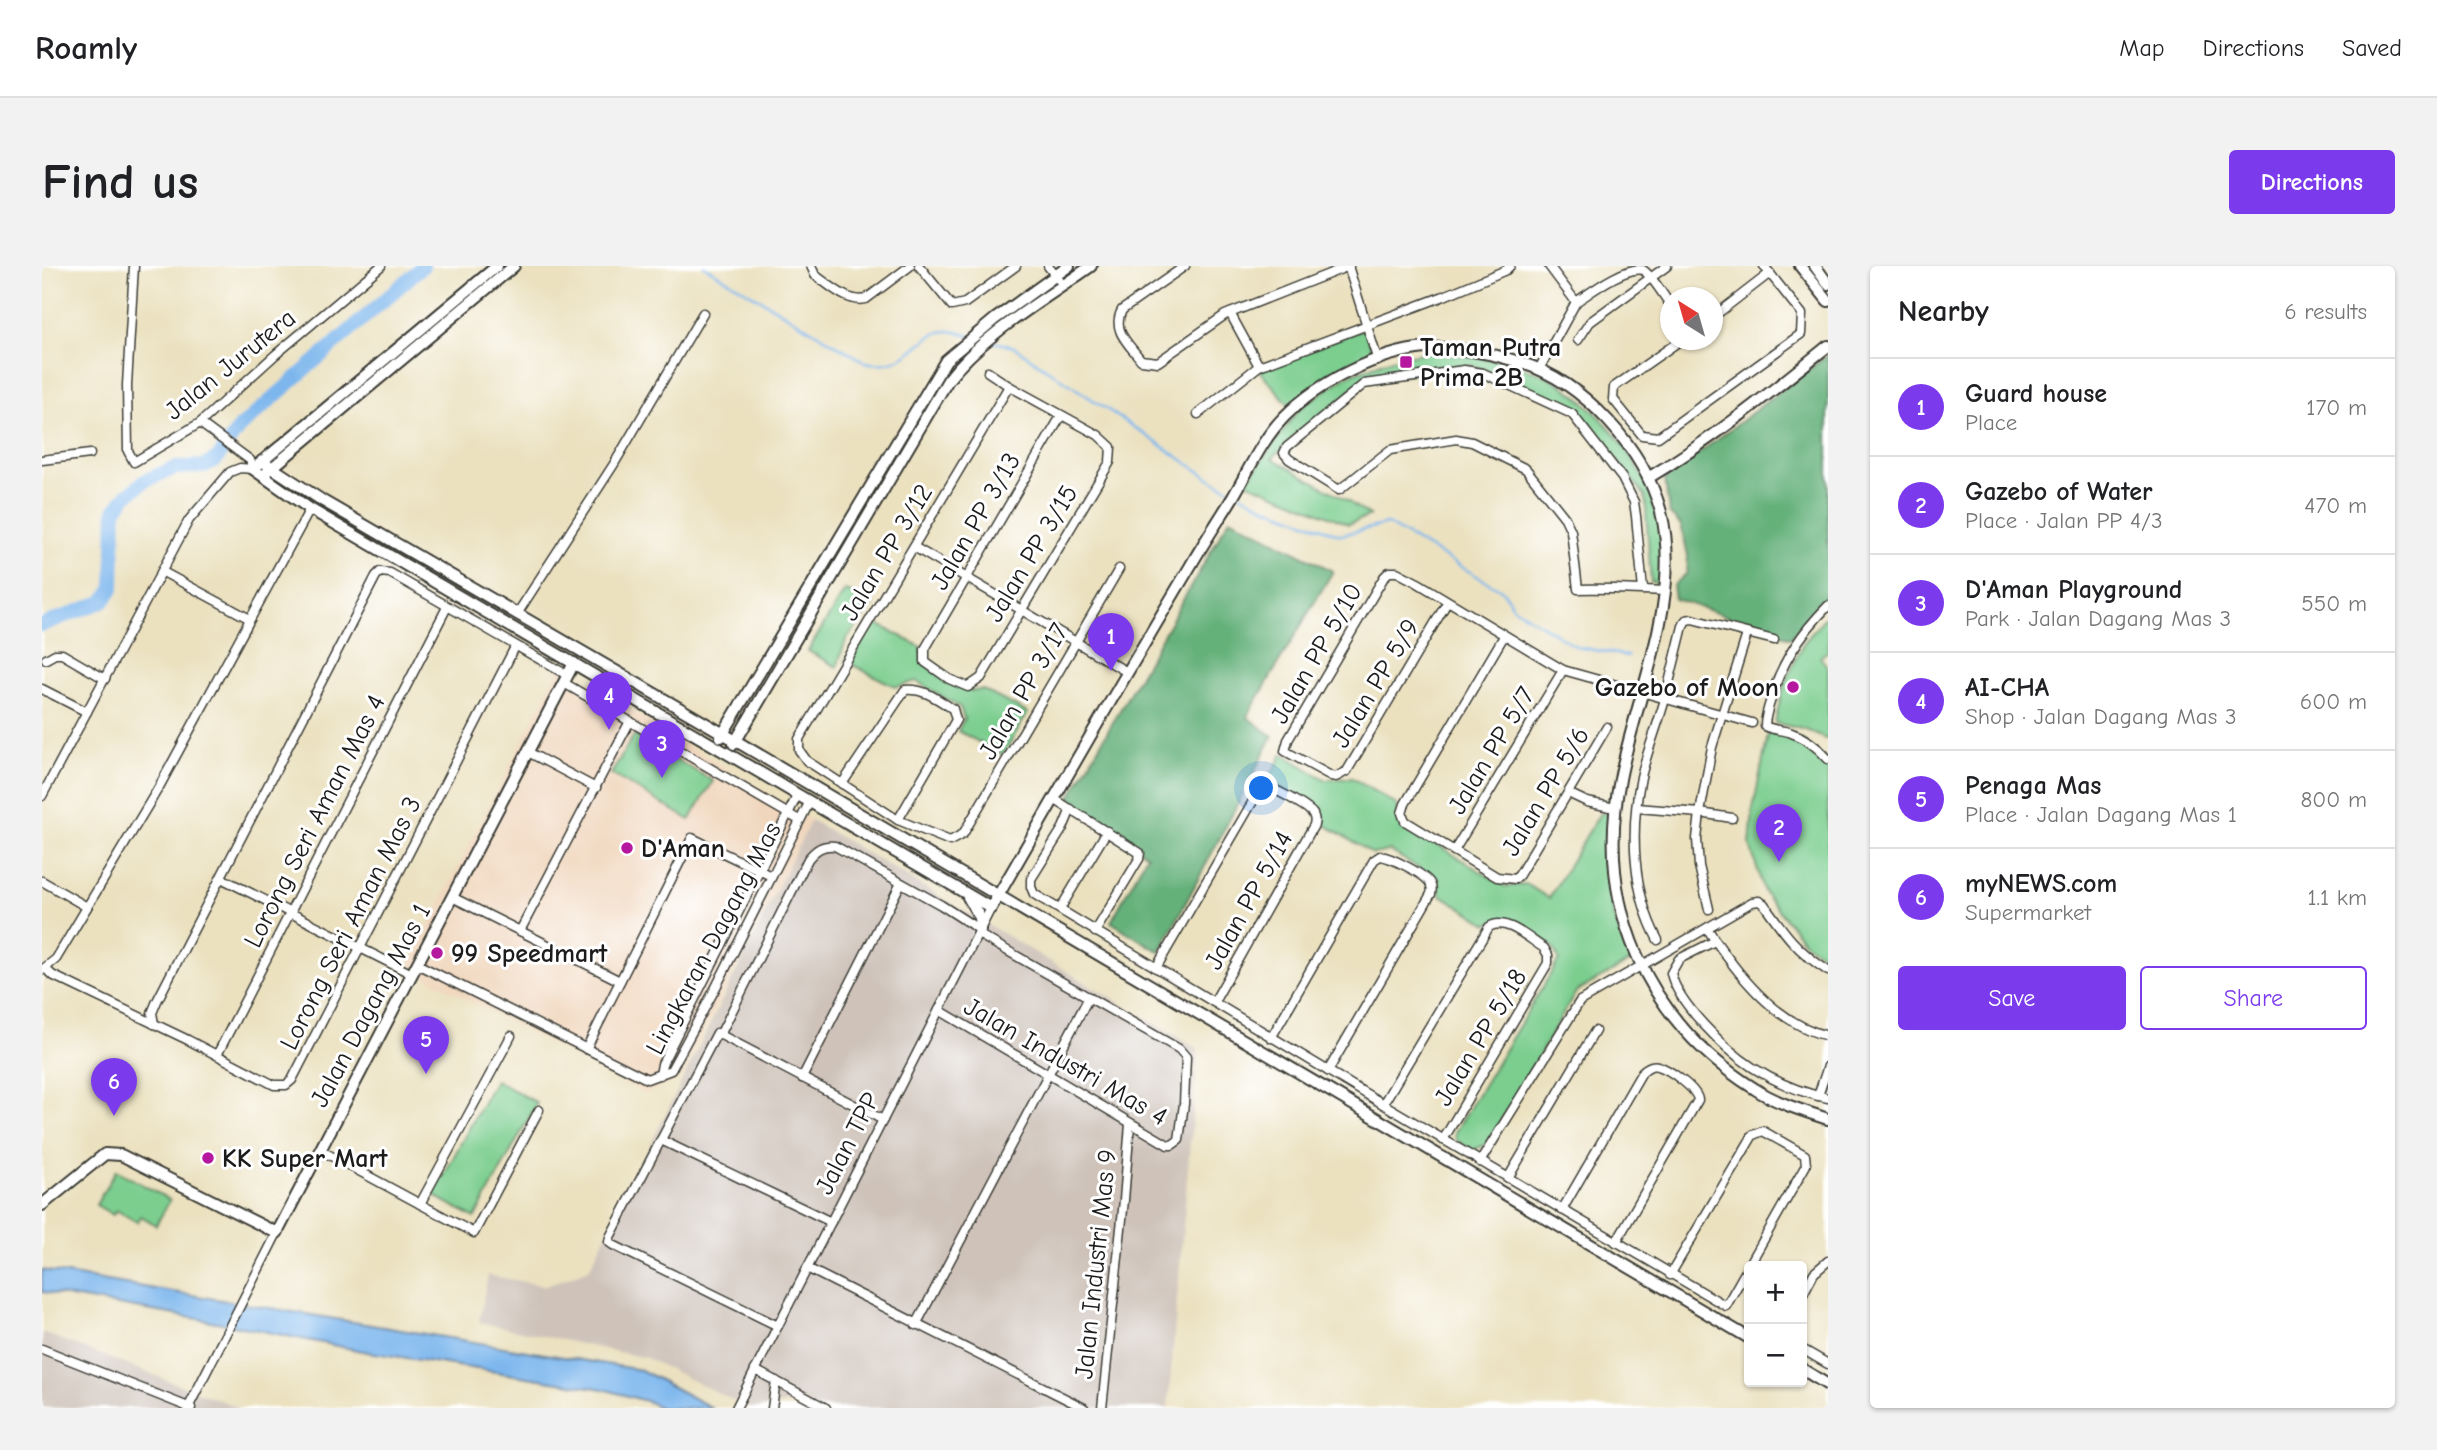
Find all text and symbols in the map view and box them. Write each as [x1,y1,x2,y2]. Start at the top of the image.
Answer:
text: Roamly [35,29,137,67]
text: Map [2119,34,2165,62]
text: Directions [2203,34,2304,62]
text: Saved [2342,34,2402,62]
button: Directions [2229,150,2395,214]
text: Find us [42,154,198,210]
north arrow [1660,287,1723,350]
text: Nearby [1898,294,1989,329]
text: 6 results [2284,298,2367,325]
street label: Jalan Jurutera [159,303,302,427]
place label: Taman Putra Prima 2B [1420,333,1561,393]
marker: Taman Putra Prima 2B [1398,354,1414,370]
text: Guard house [1965,379,2107,409]
text: 1 [1916,394,1926,421]
text: 170 m [2306,394,2367,421]
text: Place [1965,409,2017,436]
street label: Jalan PP 3/13 [925,448,1027,595]
text: Gazebo of Water [1965,477,2152,507]
street label: Jalan PP 3/12 [834,479,939,626]
street label: Jalan PP 3/15 [979,480,1084,627]
text: 2 [1915,492,1927,519]
text: 470 m [2304,492,2367,519]
text: Place · Jalan PP 4/3 [1965,507,2163,534]
text: D'Aman Playground [1965,575,2182,605]
street label: Jalan PP 5/10 [1265,578,1369,729]
text: 3 [1915,590,1927,617]
text: 550 m [2301,590,2367,617]
text: Park · Jalan Dagang Mas 3 [1965,605,2231,632]
pin: 1 [1088,613,1134,671]
street label: Jalan PP 5/9 [1326,614,1426,753]
street label: Jalan PP 3/17 [973,618,1075,765]
pin: 4 [586,672,632,730]
place label: Gazebo of Moon [1595,673,1779,703]
text: AI-CHA [1965,673,2049,703]
marker: Gazebo of Moon [1785,679,1801,695]
street label: Jalan PP 5/7 [1442,681,1542,820]
text: 4 [1916,688,1926,715]
text: 600 m [2300,688,2367,715]
street label: Lorong Seri Aman Mas 4 [238,690,392,953]
text: Shop · Jalan Dagang Mas 3 [1965,703,2237,730]
pin: 3 [639,720,685,778]
street label: Jalan PP 5/6 [1496,722,1596,861]
your location [1244,771,1278,805]
text: Penaga Mas [1965,771,2101,801]
text: 5 [1915,786,1927,813]
text: 800 m [2300,786,2367,813]
street label: Lorong Seri Aman Mas 3 [274,792,428,1055]
text: Place · Jalan Dagang Mas 1 [1965,801,2237,828]
pin: 2 [1756,804,1802,862]
street label: Lingkaran Dagang Mas [640,817,788,1060]
street label: Jalan PP 5/14 [1199,826,1299,975]
place label: D'Aman [641,834,725,864]
marker: D'Aman [619,840,635,856]
text: myNEWS.com [1965,869,2117,899]
text: 6 [1915,884,1927,911]
text: 1.1 km [2307,884,2367,911]
street label: Jalan Dagang Mas 1 [305,899,437,1112]
text: Supermarket [1965,899,2091,926]
place label: 99 Speedmart [451,939,608,969]
marker: 99 Speedmart [429,945,445,961]
street label: Jalan PP 5/18 [1428,964,1533,1111]
button: Save [1898,966,2126,1030]
button: Share [2140,966,2367,1030]
street label: Jalan Industri Mas 4 [959,991,1172,1132]
pin: 5 [403,1016,449,1074]
pin: 6 [91,1058,137,1116]
street label: Jalan TPP [810,1088,886,1199]
place label: KK Super Mart [222,1144,388,1174]
street label: Jalan Industri Mas 9 [1069,1148,1123,1380]
marker: KK Super Mart [200,1150,216,1166]
map controls [1744,1261,1807,1387]
button: + [1744,1261,1807,1324]
button: − [1744,1324,1807,1387]

